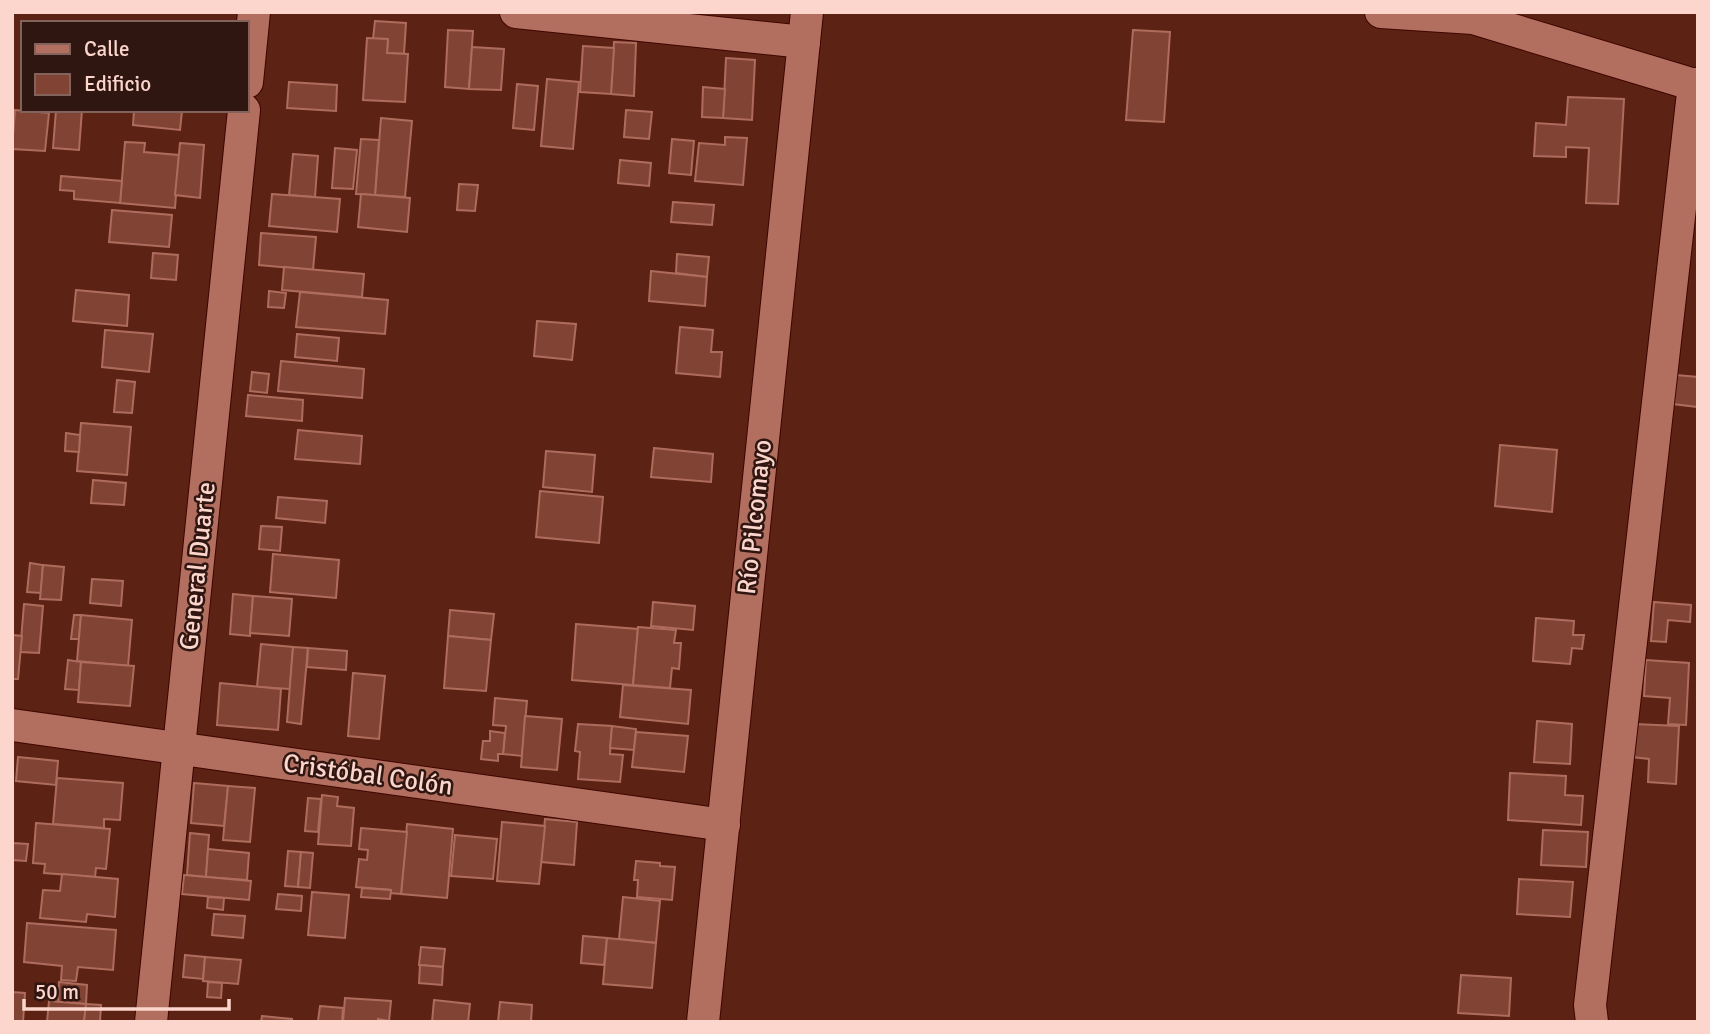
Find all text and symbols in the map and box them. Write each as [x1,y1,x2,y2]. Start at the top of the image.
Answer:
legend [21,21,248,112]
text: Calle [84,36,130,62]
text: Edificio [84,71,151,97]
street label: Río Pilcomayo [731,438,779,596]
street label: General Duarte [173,480,223,652]
street label: Cristóbal Colón [281,747,455,803]
scale bar [24,968,229,1012]
text: 50 m [35,979,79,1005]

